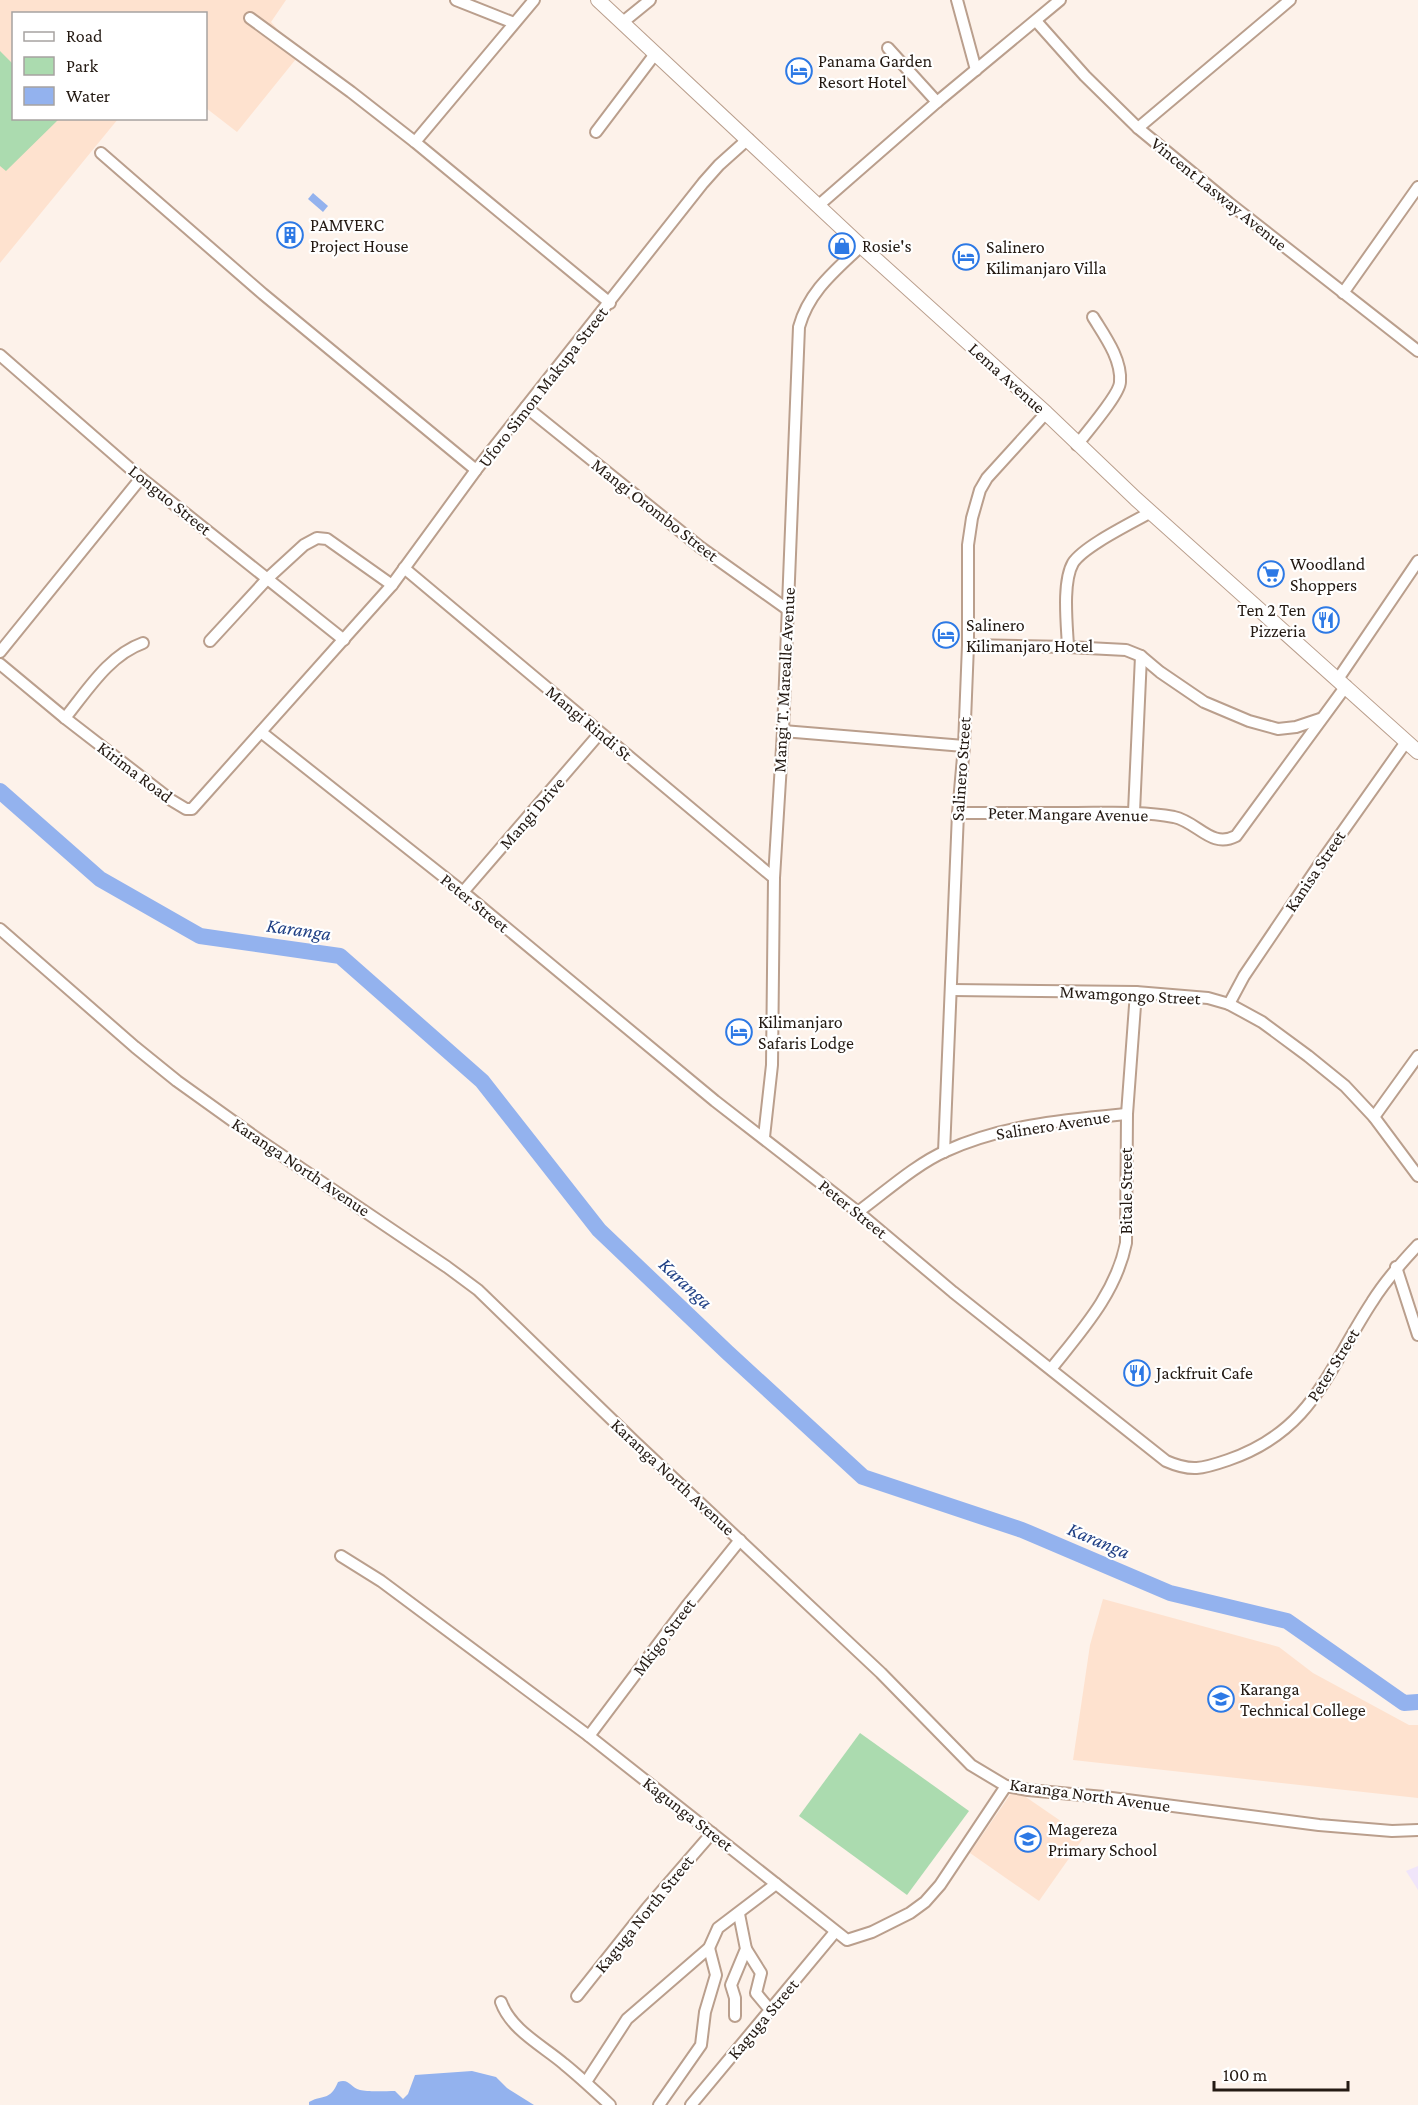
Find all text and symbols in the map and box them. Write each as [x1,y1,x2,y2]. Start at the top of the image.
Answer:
legend [12,12,207,120]
text: Road [66,26,103,46]
place label: Panama Garden Resort Hotel [818,51,932,92]
text: Park [66,56,98,76]
hotel icon: Panama Garden Resort Hotel [784,56,814,86]
text: Water [66,86,111,106]
street label: Vincent Lasway Avenue [1147,133,1291,255]
place label: PAMVERC Project House [310,215,408,257]
building icon: PAMVERC Project House [275,220,305,250]
shop icon: Rosie's [827,231,857,261]
place label: Rosie's [862,236,912,256]
place label: Salinero Kilimanjaro Villa [986,237,1107,279]
hotel icon: Salinero Kilimanjaro Villa [951,242,981,272]
street label: Uforo Simon Makupa Street [474,302,613,471]
street label: Lema Avenue [965,338,1049,418]
street label: Mangi Orombo Street [588,454,723,566]
street label: Longuo Street [125,461,216,540]
place label: Woodland Shoppers [1290,554,1366,595]
supermarket icon: Woodland Shoppers [1256,559,1286,589]
street label: Mangi T. Marealle Avenue [769,587,799,773]
place label: Ten 2 Ten Pizzeria [1237,600,1306,641]
restaurant icon: Ten 2 Ten Pizzeria [1311,605,1341,635]
place label: Salinero Kilimanjaro Hotel [966,615,1094,657]
hotel icon: Salinero Kilimanjaro Hotel [931,620,961,650]
street label: Mangi Rindi St [542,681,637,765]
street label: Salinero Street [947,715,975,822]
street label: Kirima Road [94,737,177,807]
street label: Mangi Drive [495,773,569,853]
street label: Peter Mangare Avenue [988,803,1148,825]
street label: Kanisa Street [1280,826,1350,915]
street label: Peter Street [437,869,514,937]
water label: Karanga [265,914,333,945]
street label: Mwamgongo Street [1059,981,1202,1009]
place label: Kilimanjaro Safaris Lodge [758,1012,854,1053]
hotel icon: Kilimanjaro Safaris Lodge [724,1017,754,1047]
street label: Salinero Avenue [995,1106,1111,1144]
street label: Karanga North Avenue [228,1113,374,1221]
street label: Bitale Street [1116,1146,1136,1234]
street label: Peter Street [815,1175,892,1243]
water label: Karanga [654,1253,717,1314]
street label: Peter Street [1303,1324,1364,1405]
restaurant icon: Jackfruit Cafe [1122,1358,1152,1388]
place label: Jackfruit Cafe [1154,1363,1253,1383]
street label: Karanga North Avenue [607,1414,739,1540]
water label: Karanga [1064,1517,1133,1564]
street label: Mkigo Street [629,1594,700,1679]
place label: Karanga Technical College [1240,1679,1366,1720]
school or university icon: Karanga Technical College [1206,1684,1236,1714]
street label: Kagunga Street [639,1773,738,1856]
street label: Karanga North Avenue [1008,1774,1172,1816]
place label: Magereza Primary School [1048,1819,1157,1860]
school or university icon: Magereza Primary School [1013,1824,1043,1854]
street label: Kaguga North Street [591,1850,698,1977]
street label: Kaguga Street [723,1974,803,2063]
scale bar [1214,2054,1348,2092]
text: 100 m [1223,2065,1268,2085]

